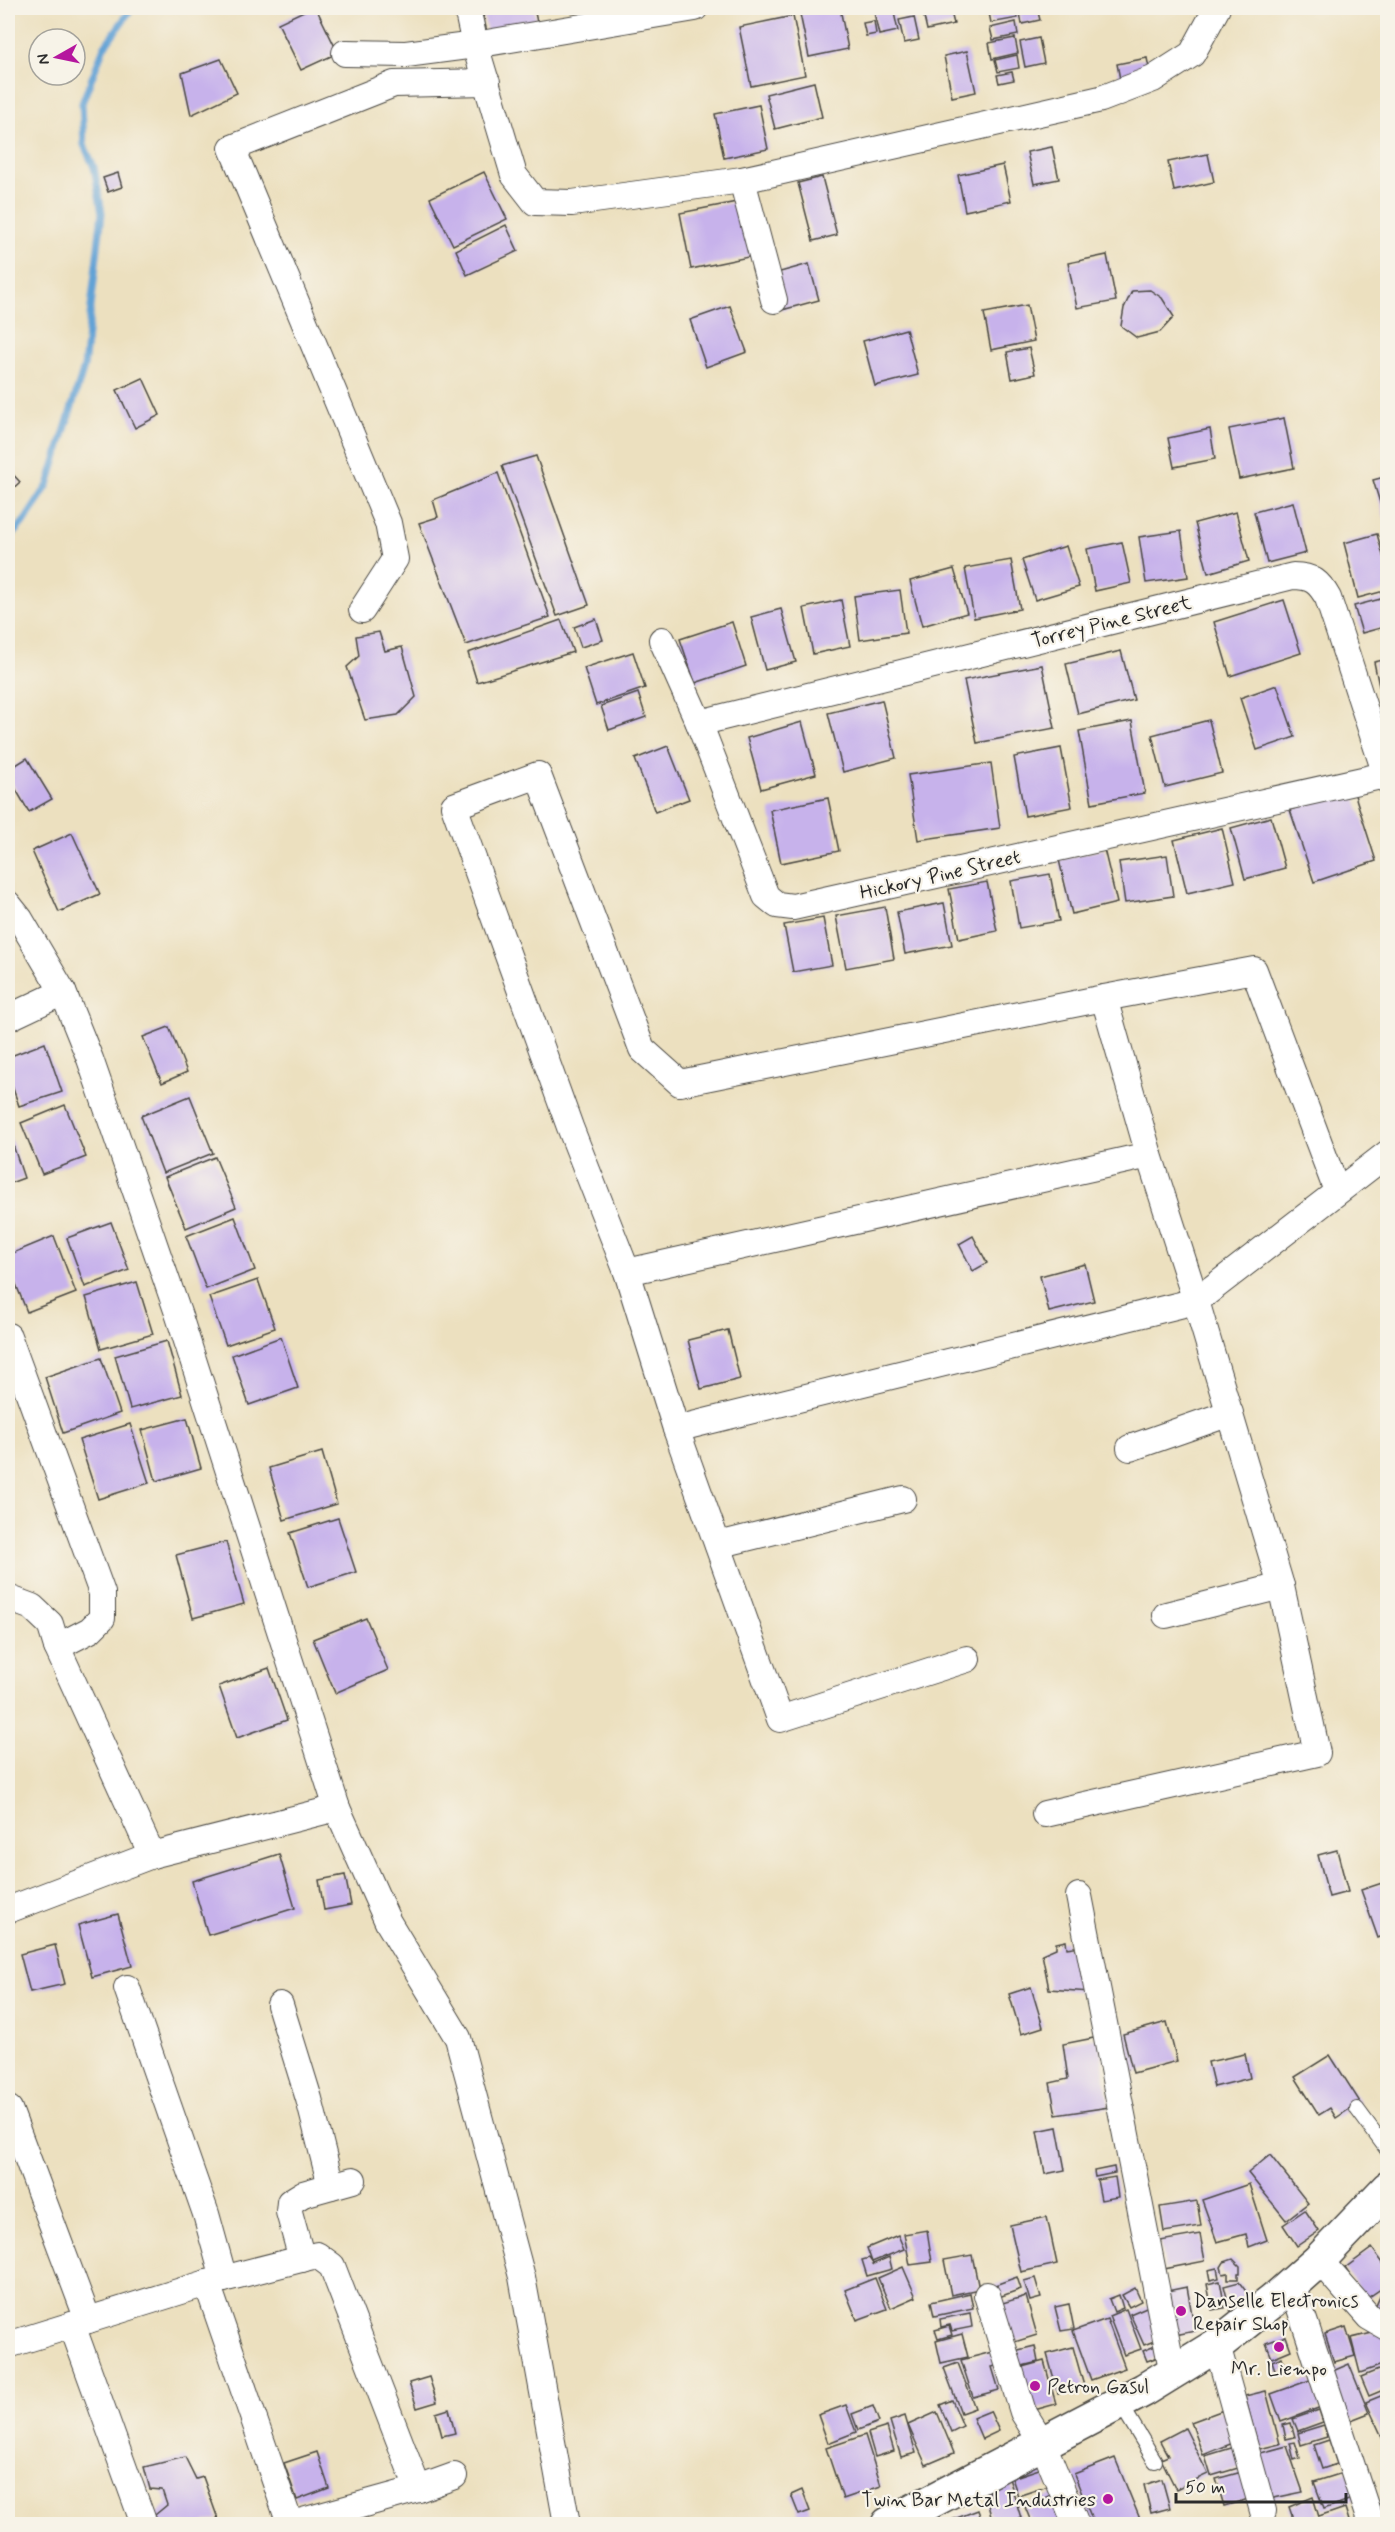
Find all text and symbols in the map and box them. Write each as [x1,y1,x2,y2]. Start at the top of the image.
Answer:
north arrow [27,27,87,87]
text: N [32,52,55,66]
street label: Torrey Pine Street [1029,589,1194,655]
street label: Hickory Pine Street [857,844,1023,907]
place label: Danselle Electronics Repair Shop [1193,2288,1359,2338]
marker: Danselle Electronics Repair Shop [1174,2304,1188,2318]
marker: Mr. Liempo [1272,2340,1286,2354]
place label: Mr. Liempo [1231,2356,1327,2383]
place label: Petron Gasul [1047,2374,1149,2401]
marker: Petron Gasul [1028,2379,1042,2393]
scale bar [1176,2466,1346,2504]
text: 50 m [1185,2476,1225,2500]
place label: Twin Bar Metal Industries [861,2487,1096,2514]
marker: Twin Bar Metal Industries [1101,2492,1115,2506]

